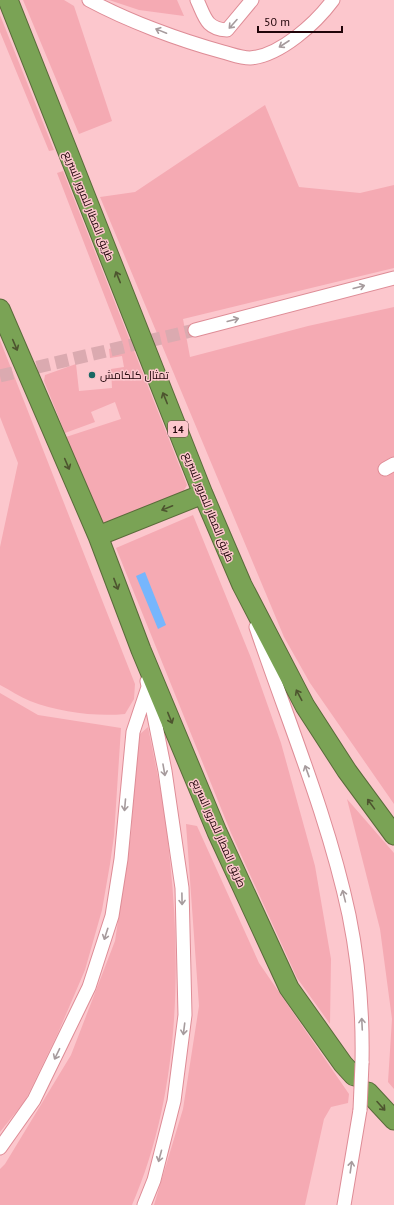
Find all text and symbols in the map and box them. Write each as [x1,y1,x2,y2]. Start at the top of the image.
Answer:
scale bar [258,8,342,34]
text: 50 m [264,14,290,29]
one-way arrow [228,19,238,29]
one-way arrow [156,26,168,34]
one-way arrow [279,40,290,48]
street label: طريق المطار للمرور السريع [60,149,117,263]
one-way arrow [113,272,121,284]
one-way arrow [352,283,365,291]
one-way arrow [226,316,239,323]
one-way arrow [12,338,20,350]
place label: تمثال كلكامش [100,368,169,382]
marker: تمثال كلكامش [87,370,97,380]
one-way arrow [161,393,169,405]
road number: 14 [168,421,188,437]
street label: طريق المطار للمرور السريع [180,450,237,564]
one-way arrow [64,458,71,470]
one-way arrow [161,505,173,513]
one-way arrow [113,578,121,590]
one-way arrow [295,689,302,701]
one-way arrow [166,712,174,724]
one-way arrow [161,763,169,776]
one-way arrow [302,766,310,778]
street label: طريق المطار للمرور السريع [188,777,249,890]
one-way arrow [122,798,129,811]
one-way arrow [367,798,375,809]
one-way arrow [340,889,347,902]
one-way arrow [178,892,186,905]
one-way arrow [102,927,109,940]
one-way arrow [358,1018,366,1031]
one-way arrow [180,1022,187,1035]
one-way arrow [53,1047,60,1059]
one-way arrow [376,1101,386,1111]
one-way arrow [156,1150,163,1163]
one-way arrow [347,1161,355,1174]

